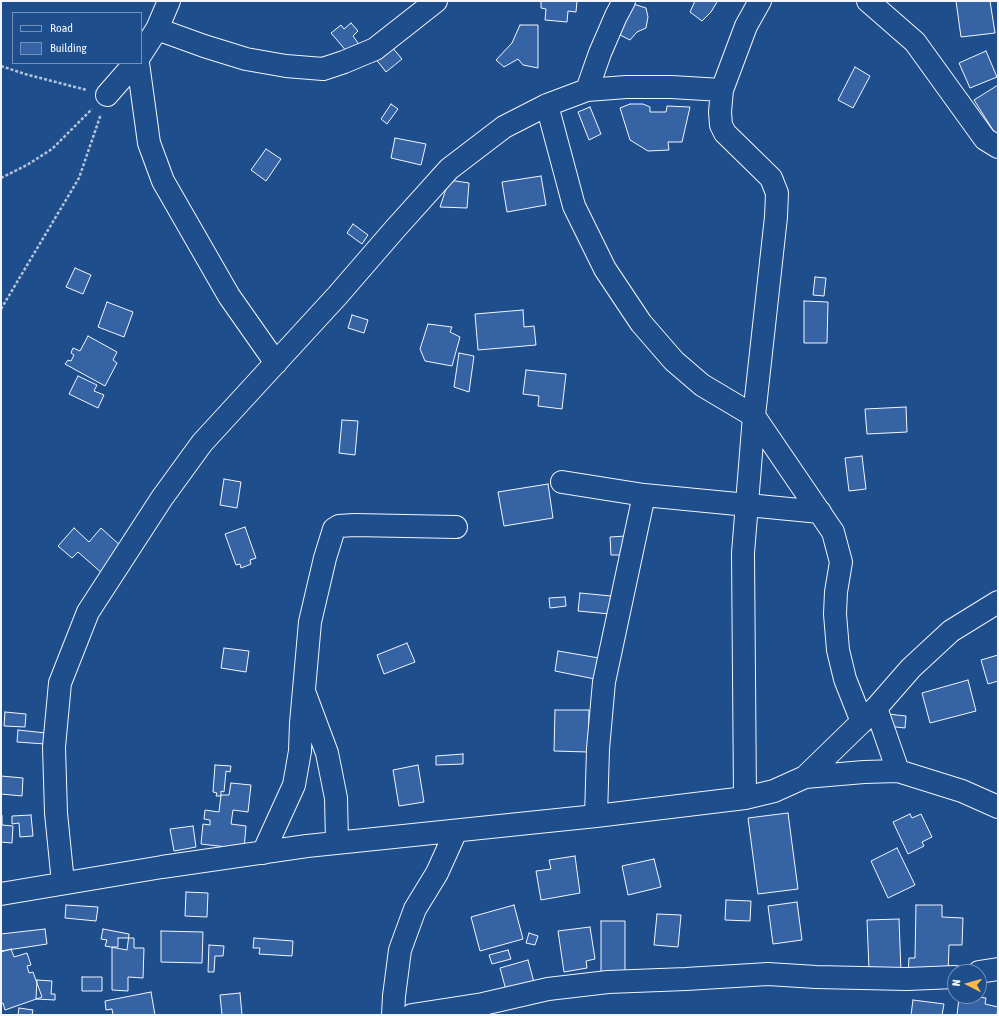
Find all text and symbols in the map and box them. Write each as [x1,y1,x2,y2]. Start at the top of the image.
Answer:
legend [12,12,142,64]
text: Road [50,21,73,35]
text: Building [50,41,87,55]
north arrow [947,964,987,1004]
text: N [950,979,962,987]

